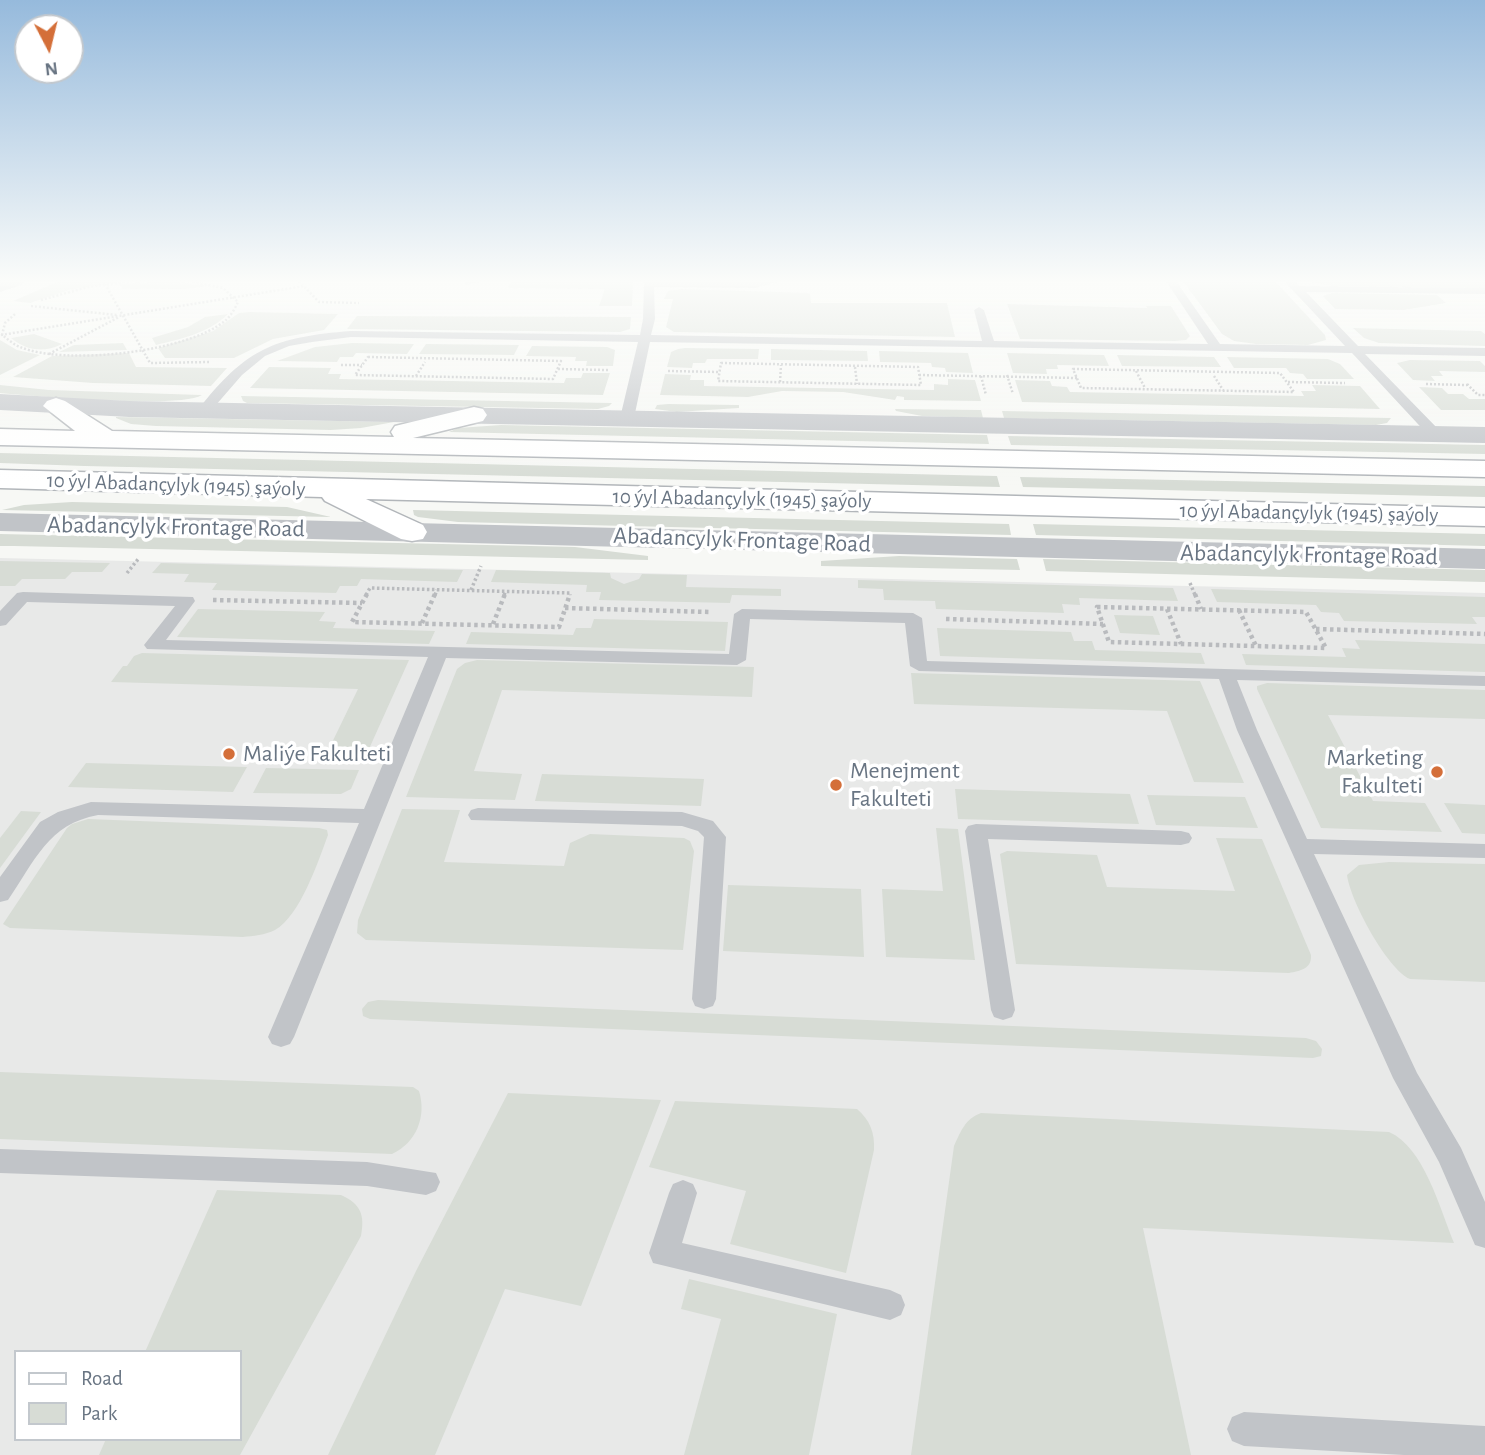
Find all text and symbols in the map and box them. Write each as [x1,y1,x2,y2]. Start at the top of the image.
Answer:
north arrow [14,14,84,84]
text: N [44,58,59,79]
street label: 10 ýyl Abadançylyk (1945) şaýoly [46,468,306,502]
street label: 10 ýyl Abadançylyk (1945) şaýoly [612,484,872,514]
street label: 10 ýyl Abadançylyk (1945) şaýoly [1179,498,1439,528]
street label: Abadancylyk Frontage Road [47,510,305,544]
street label: Abadancylyk Frontage Road [613,521,871,559]
street label: Abadancylyk Frontage Road [1180,538,1438,572]
place label: Maliýe Fakulteti [243,740,391,768]
place label: Marketing Fakulteti [1327,744,1423,800]
marker: Maliýe Fakulteti [221,746,237,762]
place label: Menejment Fakulteti [850,757,960,813]
marker: Marketing Fakulteti [1429,764,1445,780]
marker: Menejment Fakulteti [828,777,844,793]
legend [14,1350,242,1441]
text: Road [81,1368,123,1389]
text: Park [81,1403,117,1424]

